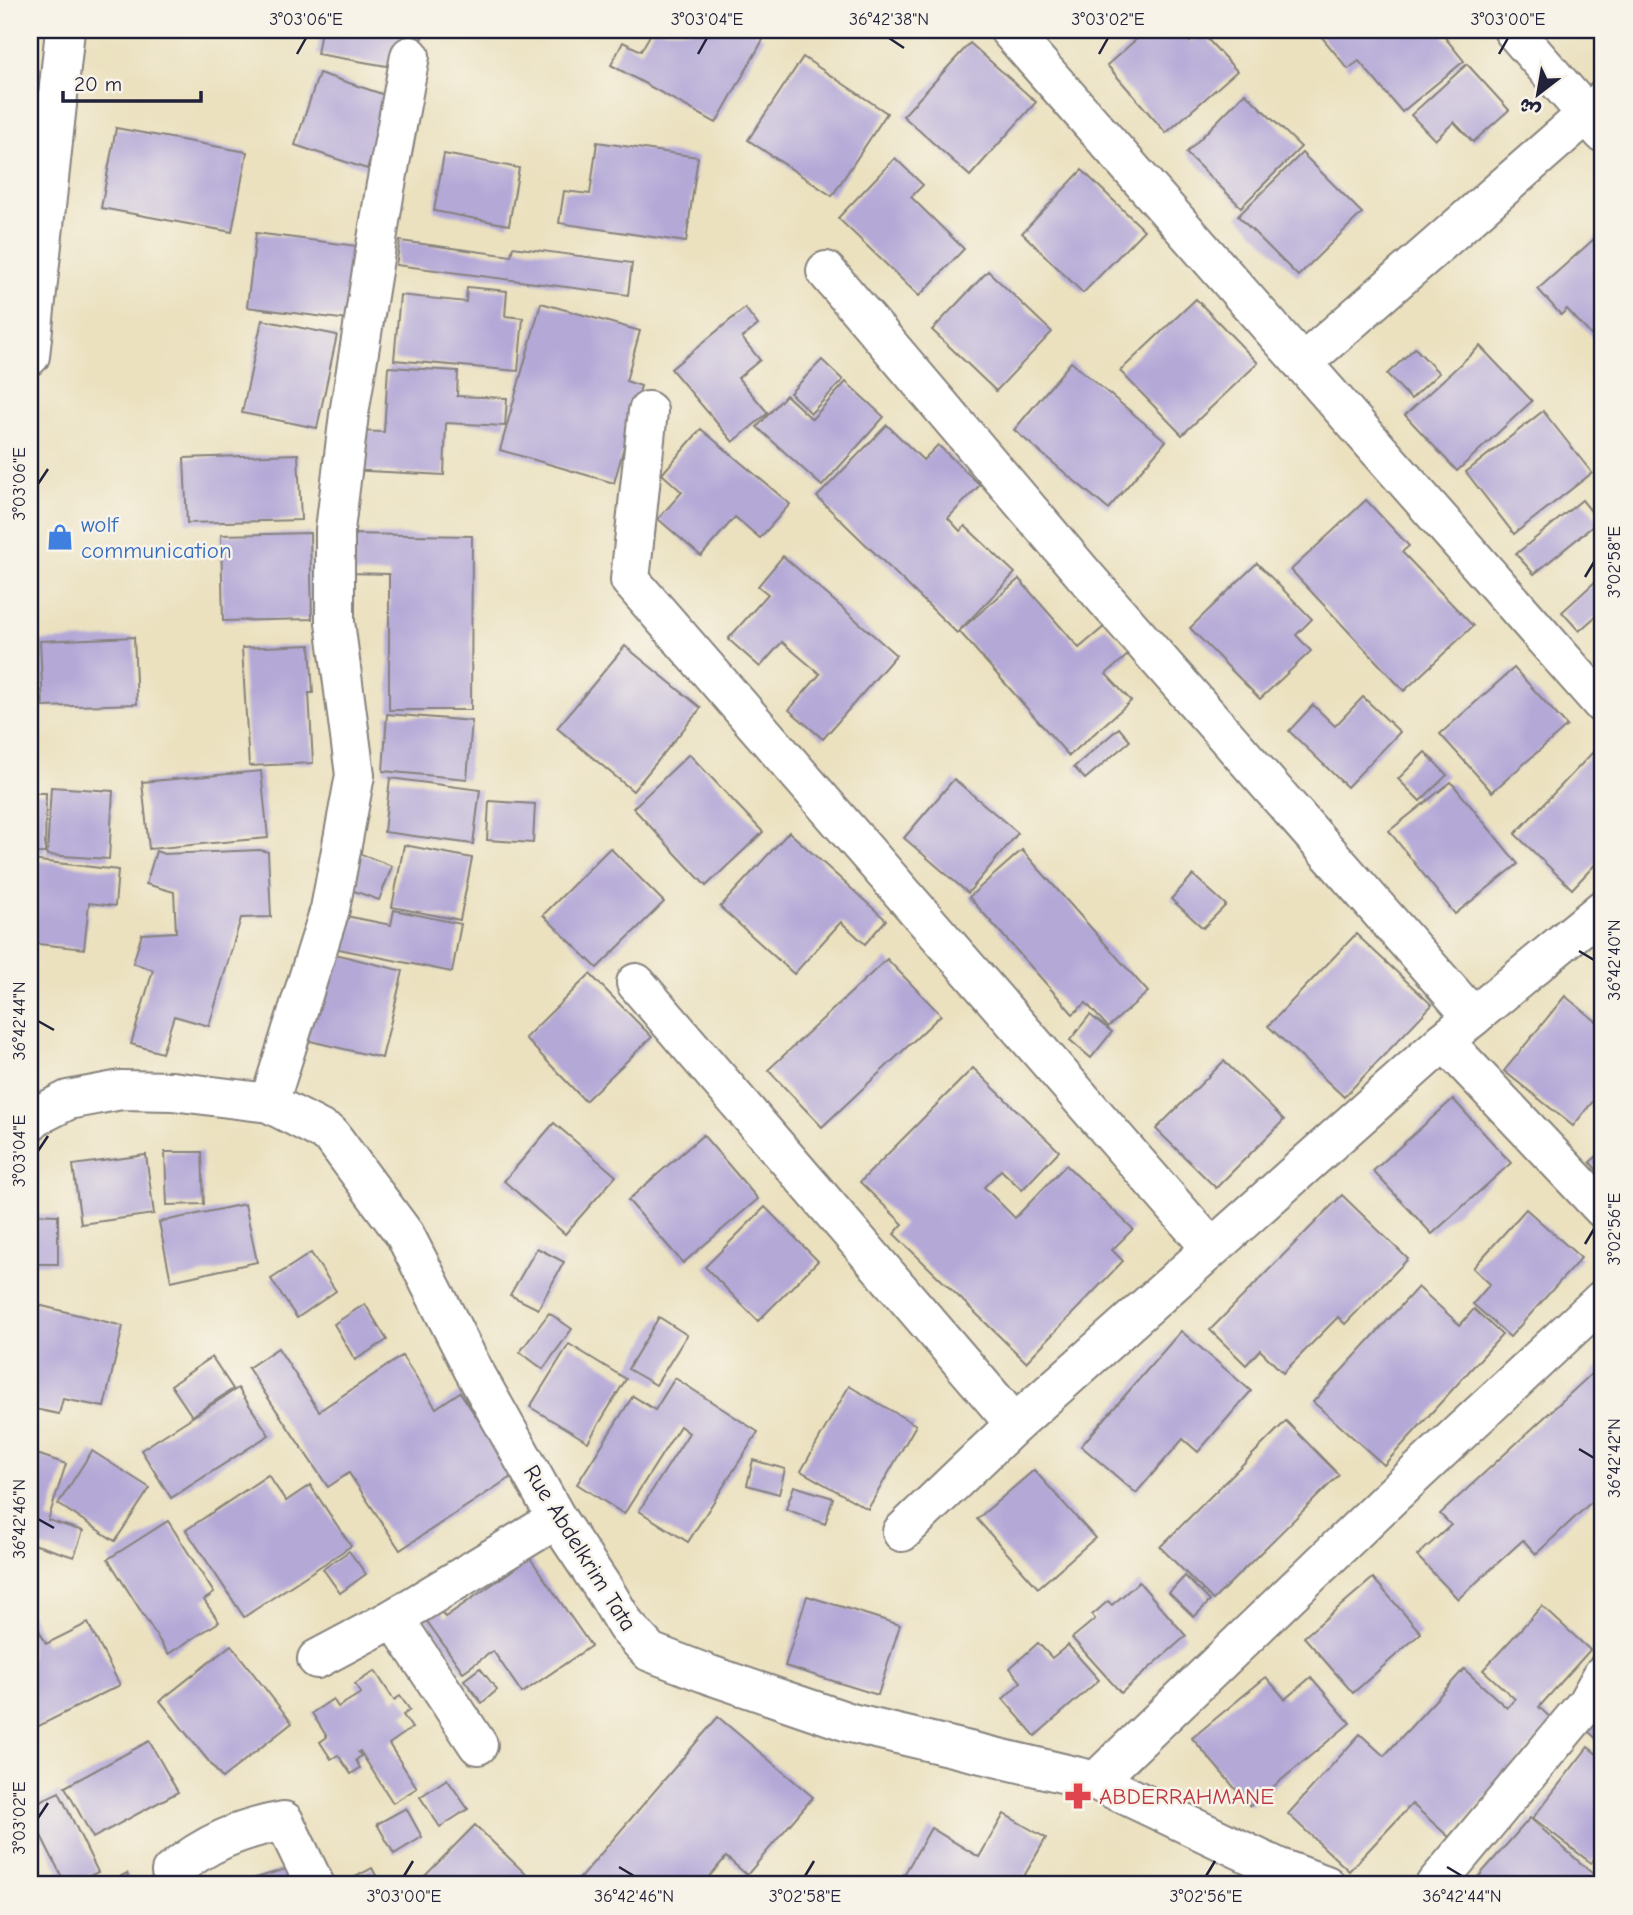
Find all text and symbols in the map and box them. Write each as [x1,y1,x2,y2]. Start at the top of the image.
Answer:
text: 3°03'06"E [269,9,343,30]
text: 3°03'04"E [671,9,743,30]
text: 36°42'38"N [849,9,929,30]
text: 3°03'02"E [1071,9,1145,30]
text: 3°03'00"E [1471,9,1546,30]
scale bar [63,60,201,104]
north arrow [1504,60,1574,130]
text: 20 m [74,72,122,96]
text: ش [1515,93,1544,123]
text: 3°03'06"E [9,447,30,521]
place label: wolf communication [81,511,232,564]
shop icon: wolf communication [45,522,75,552]
text: 3°02'58"E [1604,526,1625,598]
text: 36°42'40"N [1604,919,1625,1001]
text: 36°42'44"N [9,981,30,1061]
text: 3°03'04"E [9,1115,30,1187]
text: 3°02'56"E [1604,1192,1625,1265]
text: 36°42'42"N [1604,1418,1625,1498]
street label: Rue Abdelkrim Tata [518,1460,642,1636]
text: 36°42'46"N [9,1479,30,1559]
text: 3°03'02"E [9,1781,30,1855]
pharmacy icon: ABDERRAHMANE [1063,1781,1093,1811]
place label: ABDERRAHMANE [1099,1783,1274,1810]
text: 3°03'00"E [367,1886,442,1907]
text: 36°42'46"N [594,1886,674,1907]
text: 3°02'58"E [769,1886,841,1907]
text: 3°02'56"E [1170,1886,1243,1907]
text: 36°42'44"N [1422,1886,1502,1907]

